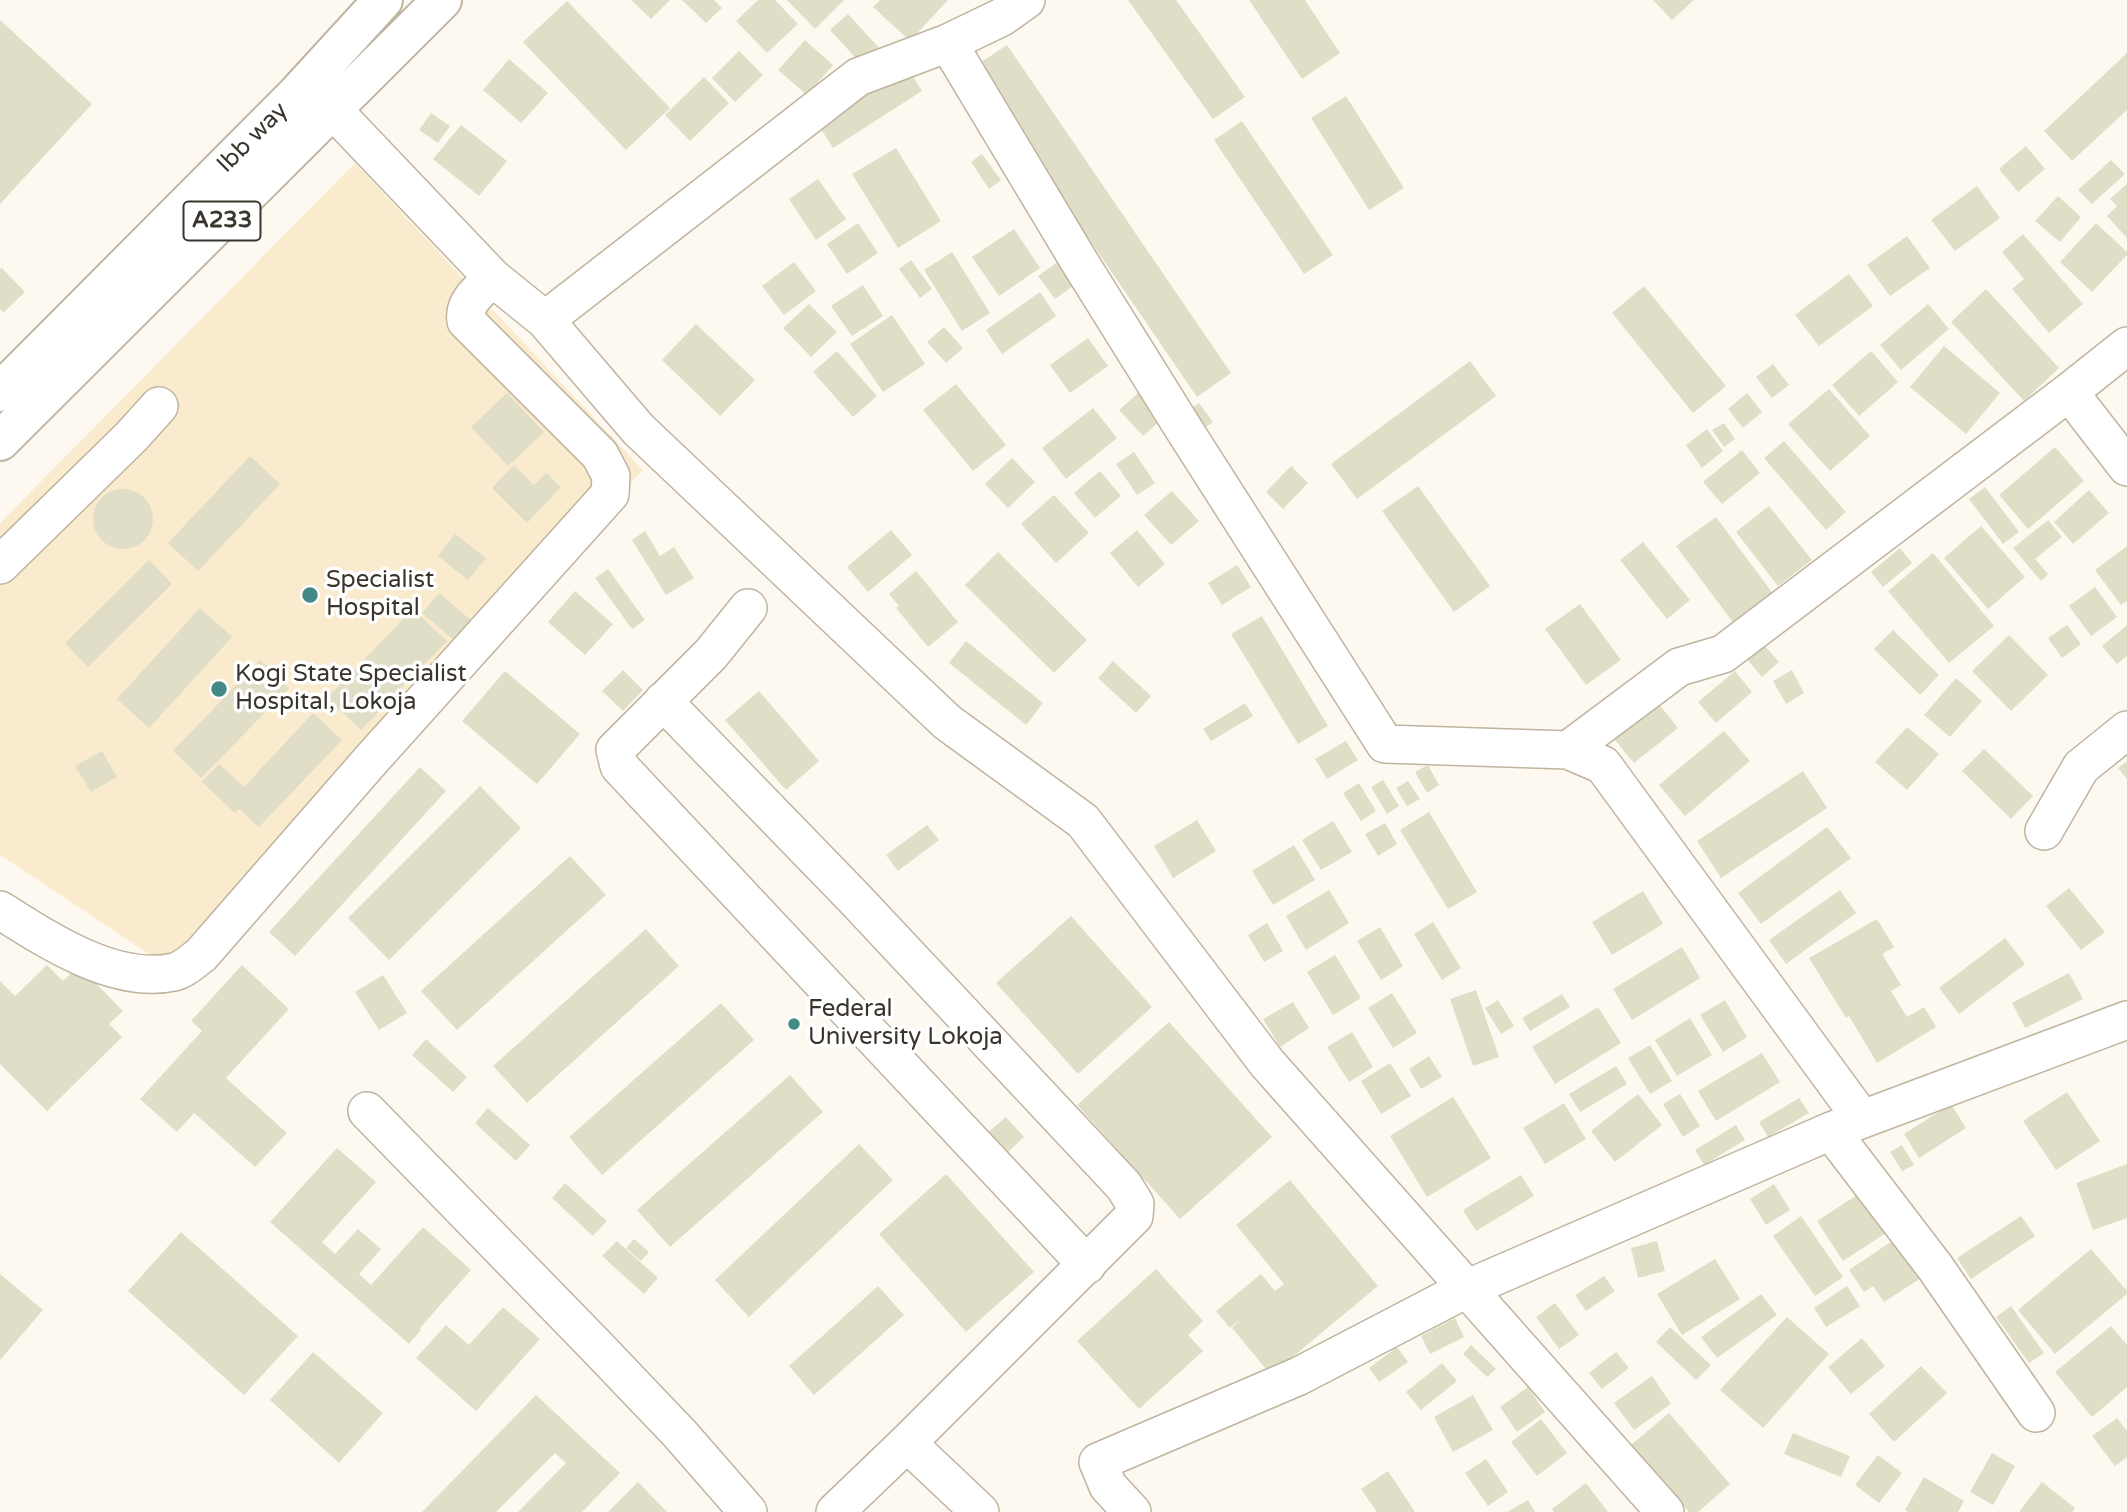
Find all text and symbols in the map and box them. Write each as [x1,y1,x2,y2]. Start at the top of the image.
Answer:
street label: Ibb way [212,97,294,179]
road number: A233 [184,202,260,241]
place label: Specialist Hospital [326,567,434,623]
marker: Specialist Hospital [300,585,320,605]
place label: Kogi State Specialist Hospital, Lokoja [235,661,467,717]
marker: Kogi State Specialist Hospital, Lokoja [209,679,229,699]
place label: Federal University Lokoja [808,996,1003,1052]
marker: Federal University Lokoja [786,1016,802,1032]

